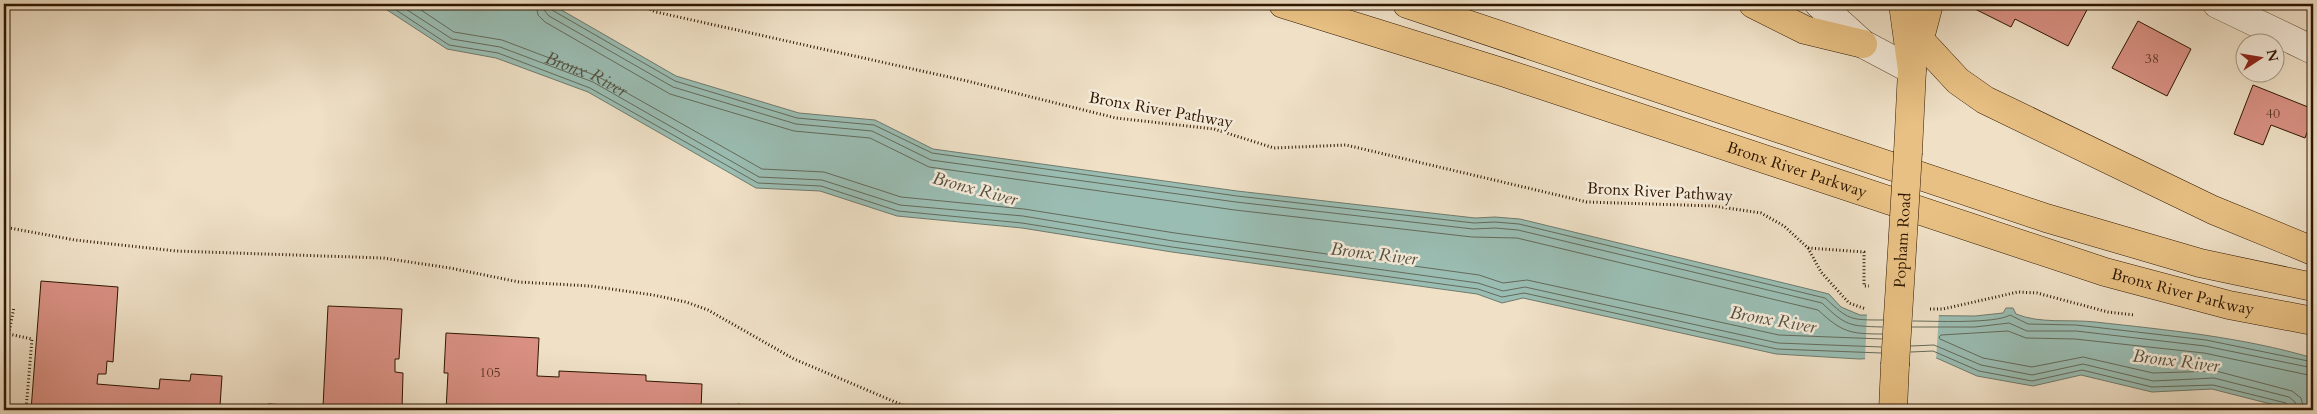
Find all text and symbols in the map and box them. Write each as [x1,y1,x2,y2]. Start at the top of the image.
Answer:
north arrow [2234,32,2284,82]
water label: Bronx River [542,45,633,104]
text: N [2262,47,2283,63]
house number: 38 [2145,49,2159,68]
street label: Bronx River Pathway [1087,86,1235,134]
house number: 40 [2266,104,2280,123]
street label: Bronx River Parkway [1724,136,1871,204]
water label: Bronx River [930,166,1021,213]
street label: Bronx River Pathway [1586,177,1734,207]
street label: Popham Road [1889,191,1917,288]
water label: Bronx River [1329,236,1420,272]
street label: Bronx River Parkway [2109,263,2257,321]
water label: Bronx River [1728,300,1819,340]
water label: Bronx River [2131,343,2222,379]
house number: 105 [479,363,501,382]

